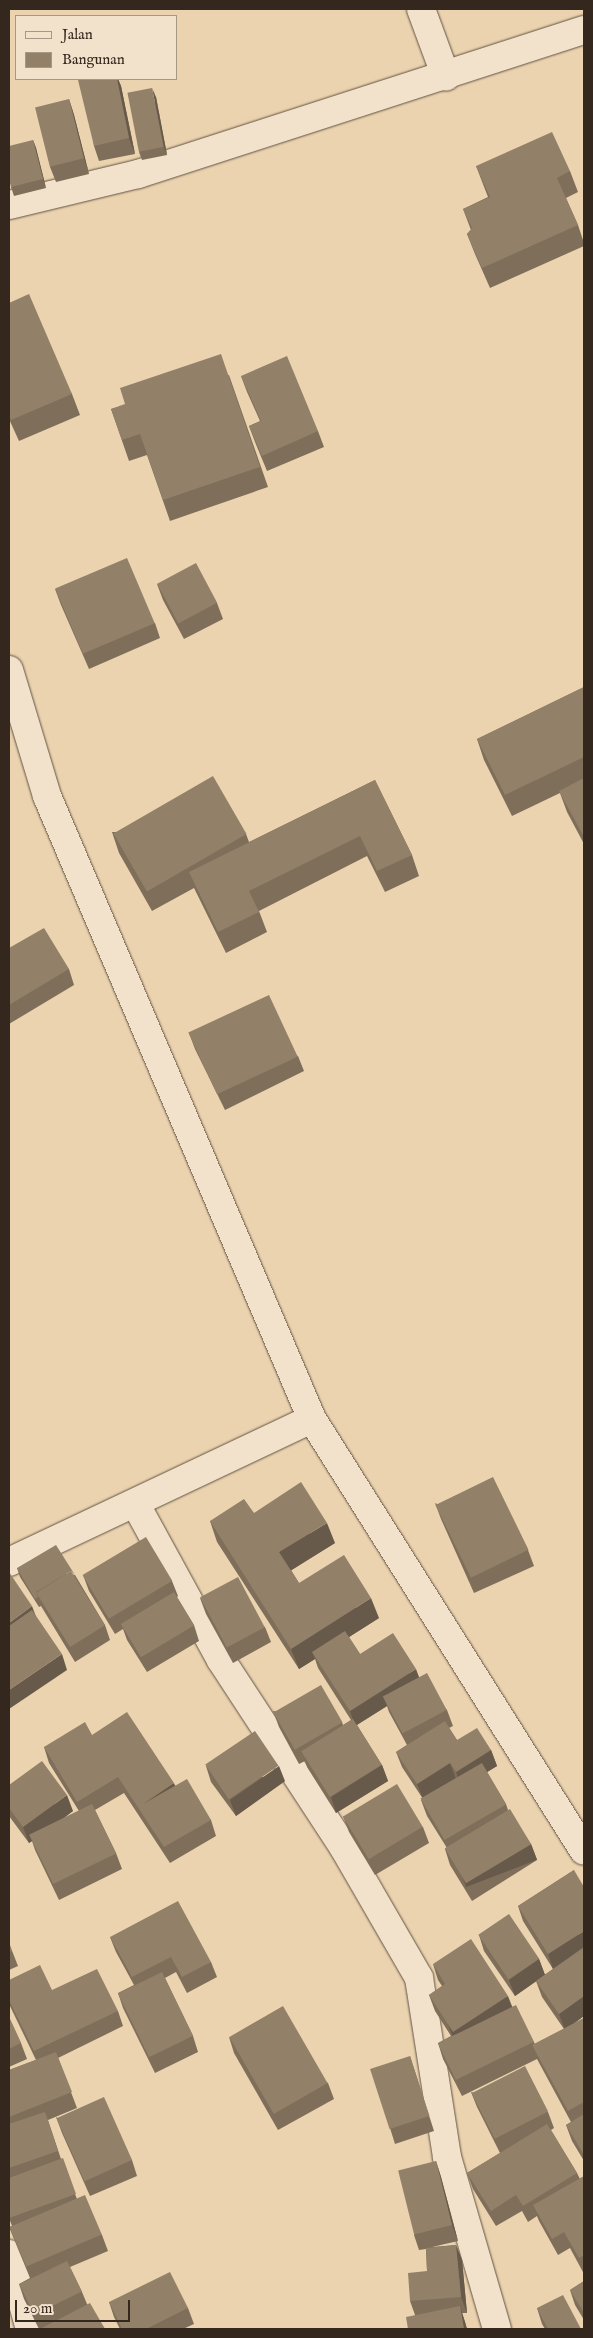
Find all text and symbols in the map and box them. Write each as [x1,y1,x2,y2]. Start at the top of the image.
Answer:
legend [15,15,178,80]
text: Jalan [62,25,93,44]
text: Bangunan [62,50,125,69]
scale bar [18,2290,132,2322]
text: 20 m [23,2299,52,2318]

